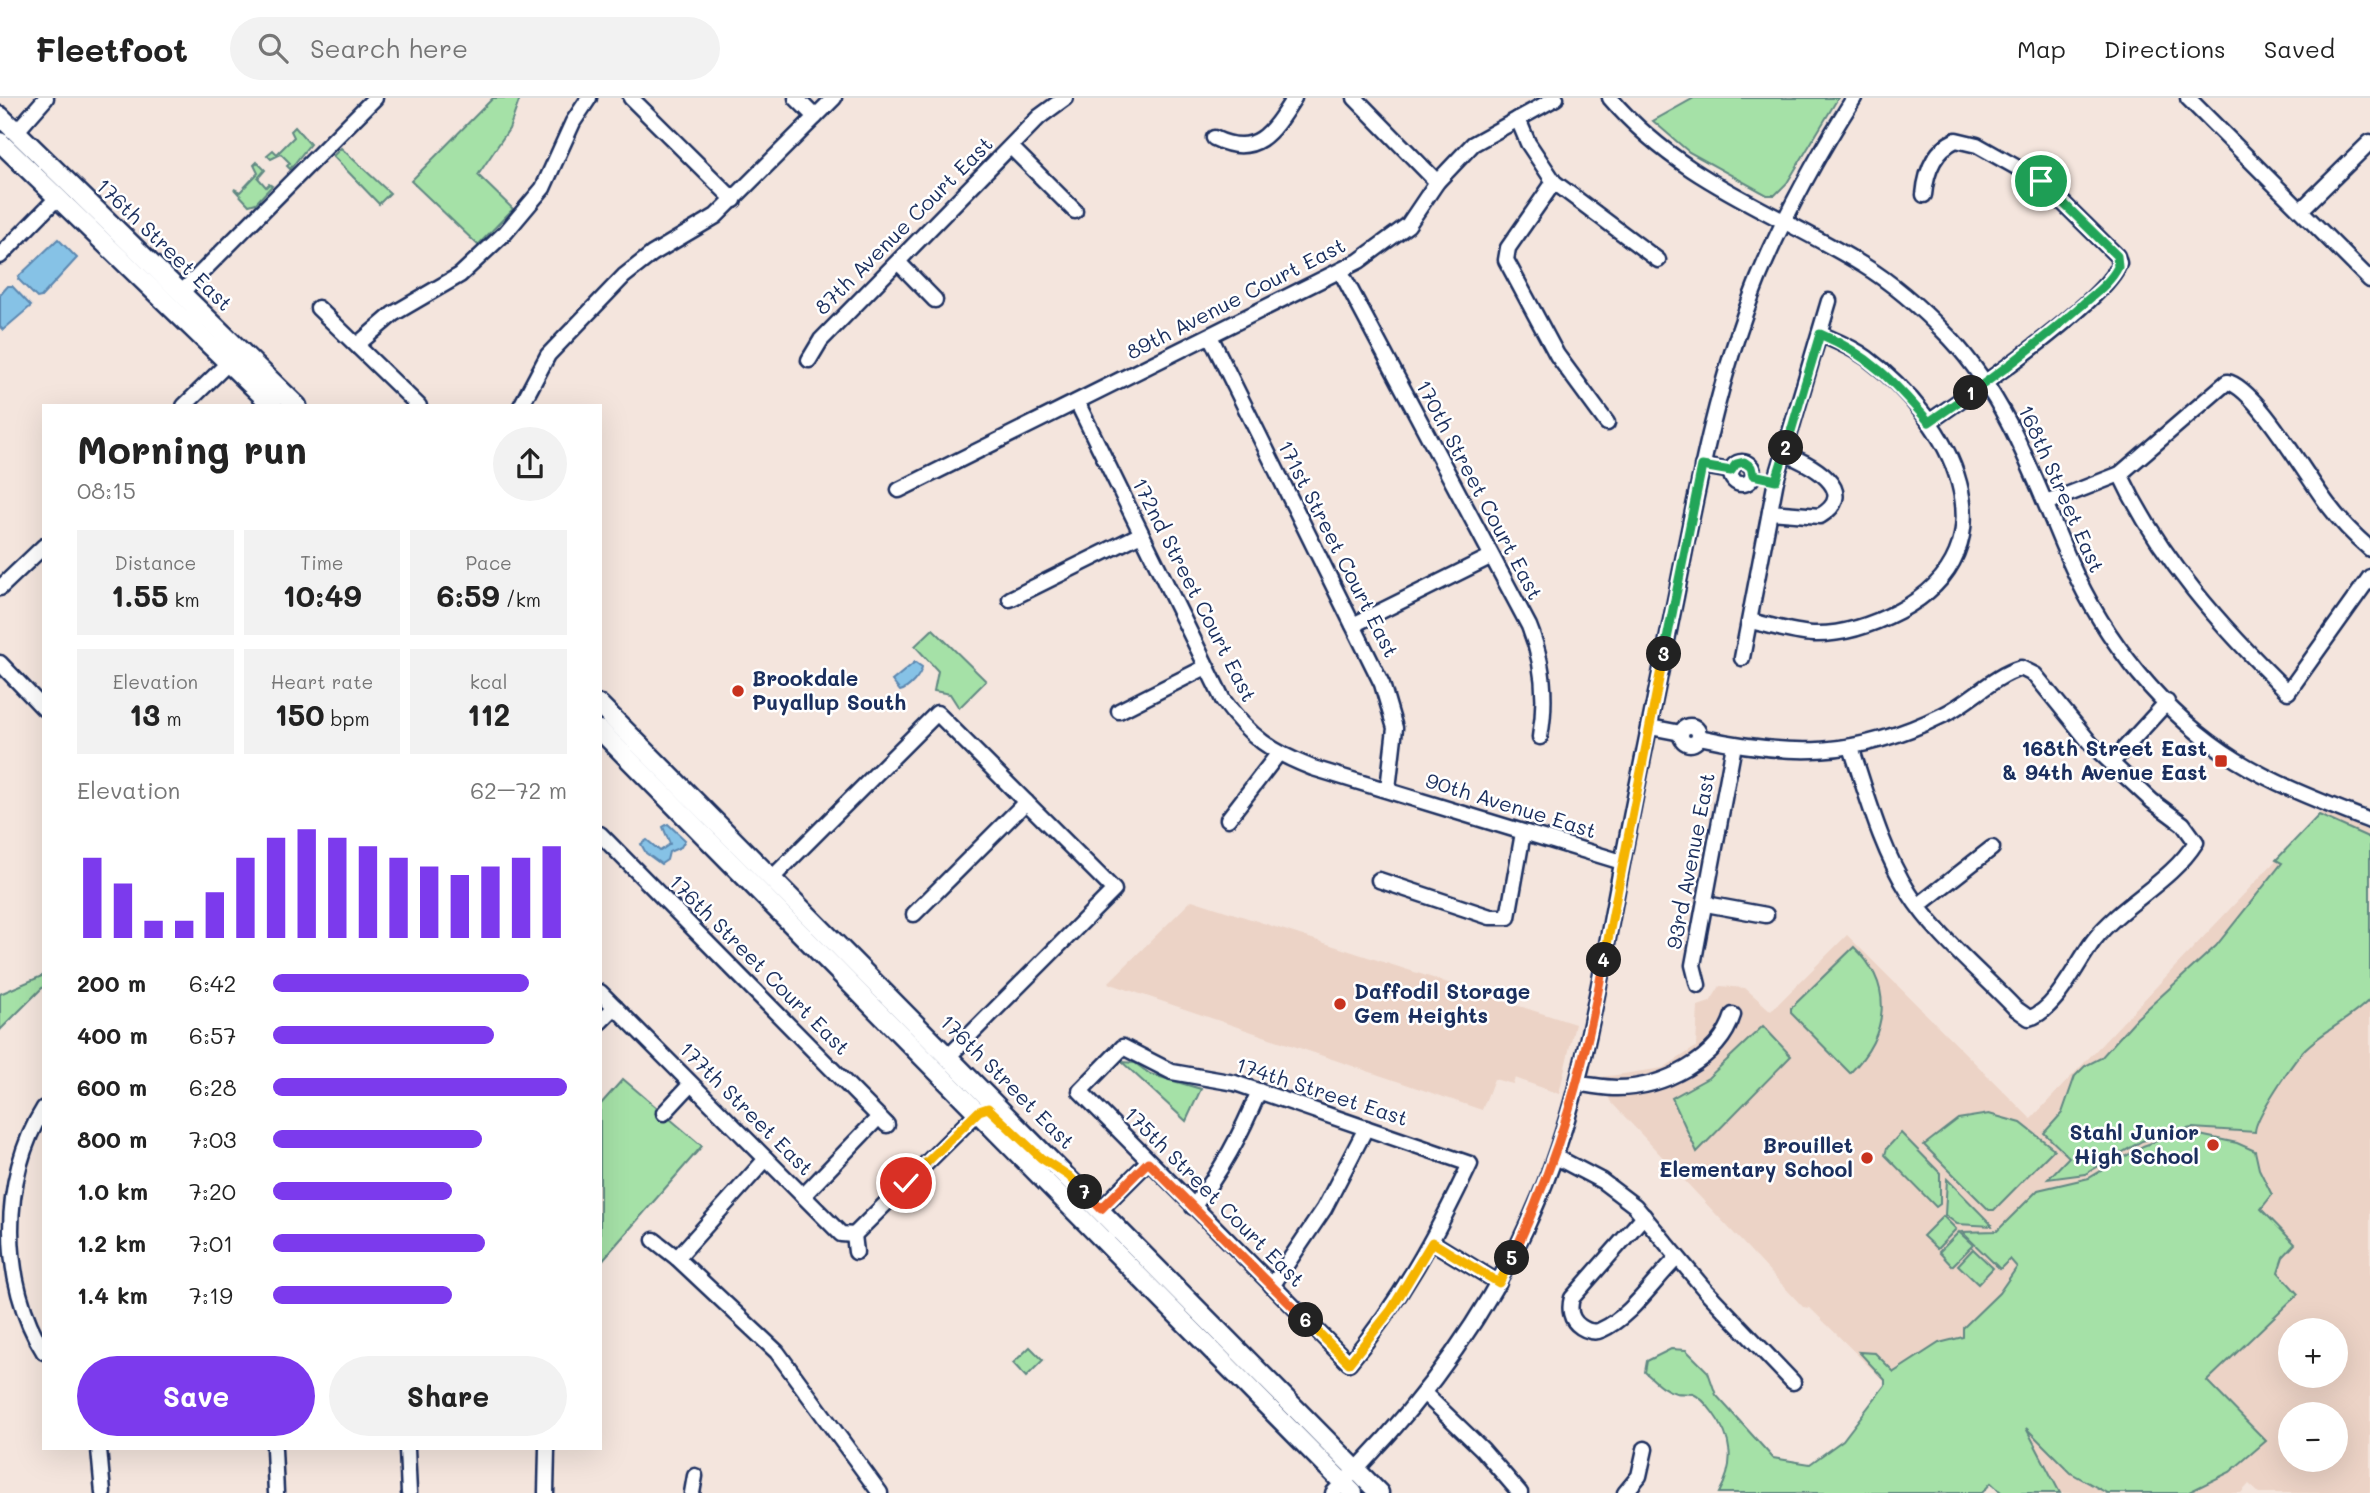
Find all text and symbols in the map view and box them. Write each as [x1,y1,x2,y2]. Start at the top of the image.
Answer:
search box [230,17,720,80]
text: Fleetfoot [35,27,188,70]
icon: search [254,29,292,67]
text: Search here [310,31,468,65]
text: Map [2017,33,2066,64]
text: Directions [2104,33,2226,64]
text: Saved [2264,33,2335,64]
street label: 87th Avenue Court East [808,130,998,320]
pin [2011,151,2071,211]
icon: arrive [2022,162,2060,200]
street label: 176th Street East [91,172,239,316]
street label: 89th Avenue Court East [1121,231,1349,365]
street label: 170th Street Court East [1411,375,1550,604]
pin: 1 [1954,376,1988,410]
text: 1 [1966,380,1975,405]
street label: 168th Street East [2013,400,2111,576]
text: Morning run [77,424,307,474]
button: share [493,427,567,501]
pin: 2 [1768,430,1803,466]
street label: 171st Street Court East [1273,435,1406,661]
text: 2 [1780,435,1791,460]
street label: 172nd Street Court East [1127,473,1264,706]
text: 08:15 [77,475,136,505]
text: Distance [114,550,196,575]
text: Time [300,550,344,575]
text: Pace [465,550,512,575]
text: 1.55 [111,575,168,615]
text: 10:49 [282,575,362,615]
text: 6:59 [436,575,500,615]
text: km [168,587,200,612]
text: /km [500,587,541,612]
pin: 3 [1646,636,1682,672]
text: 3 [1658,641,1669,666]
place label: Brookdale Puyallup South [752,664,906,716]
text: Elevation [113,669,198,694]
text: Heart rate [271,669,373,694]
text: kcal [470,669,508,694]
marker: Brookdale Puyallup South [730,683,746,699]
text: 13 [129,694,160,734]
text: 150 [274,694,325,734]
text: 112 [467,694,510,734]
text: m [160,706,182,731]
text: bpm [325,706,370,731]
place label: 168th Street East & 94th Avenue East [2002,734,2207,785]
marker: 168th Street East & 94th Avenue East [2213,753,2229,769]
street label: 90th Avenue East [1423,766,1600,843]
street label: 93rd Avenue East [1659,770,1720,951]
text: Elevation [77,775,180,805]
text: 62–72 m [470,775,567,805]
street label: 176th Street Court East [664,868,856,1060]
pin: 4 [1586,942,1622,978]
text: 4 [1597,947,1610,972]
text: 200 m [77,968,146,998]
text: 6:42 [189,968,236,998]
place label: Daffodil Storage Gem Heights [1354,977,1530,1028]
marker: Daffodil Storage Gem Heights [1332,996,1348,1012]
street label: 176th Street East [935,1008,1081,1154]
text: 400 m [77,1020,148,1050]
text: 6:57 [189,1020,236,1050]
street label: 177th Street East [674,1035,820,1181]
street label: 174th Street East [1233,1050,1412,1131]
text: 600 m [77,1072,147,1102]
text: 6:28 [189,1072,237,1102]
street label: 175th Street Court East [1119,1100,1311,1292]
place label: Stahl Junior High School [2069,1118,2199,1169]
text: 800 m [77,1124,147,1154]
text: 7:03 [189,1124,237,1154]
place label: Brouillet Elementary School [1659,1131,1853,1183]
marker: Stahl Junior High School [2205,1137,2221,1153]
marker: Brouillet Elementary School [1859,1150,1875,1166]
pin [876,1153,936,1213]
icon: check [887,1164,925,1202]
pin: 7 [1068,1174,1102,1210]
text: 1.0 km [77,1176,148,1206]
text: 7:20 [189,1176,236,1206]
text: 7 [1079,1179,1090,1204]
text: 1.2 km [77,1228,146,1258]
text: 7:01 [189,1228,233,1258]
pin: 5 [1494,1240,1530,1276]
text: 5 [1506,1245,1517,1270]
text: 1.4 km [77,1280,148,1310]
text: 7:19 [189,1280,233,1310]
pin: 6 [1288,1302,1324,1338]
text: 6 [1300,1307,1311,1332]
map controls [2278,1318,2348,1472]
button: + [2278,1318,2348,1388]
button: Save [77,1356,315,1436]
button: Share [329,1356,567,1436]
button: − [2278,1402,2348,1472]

